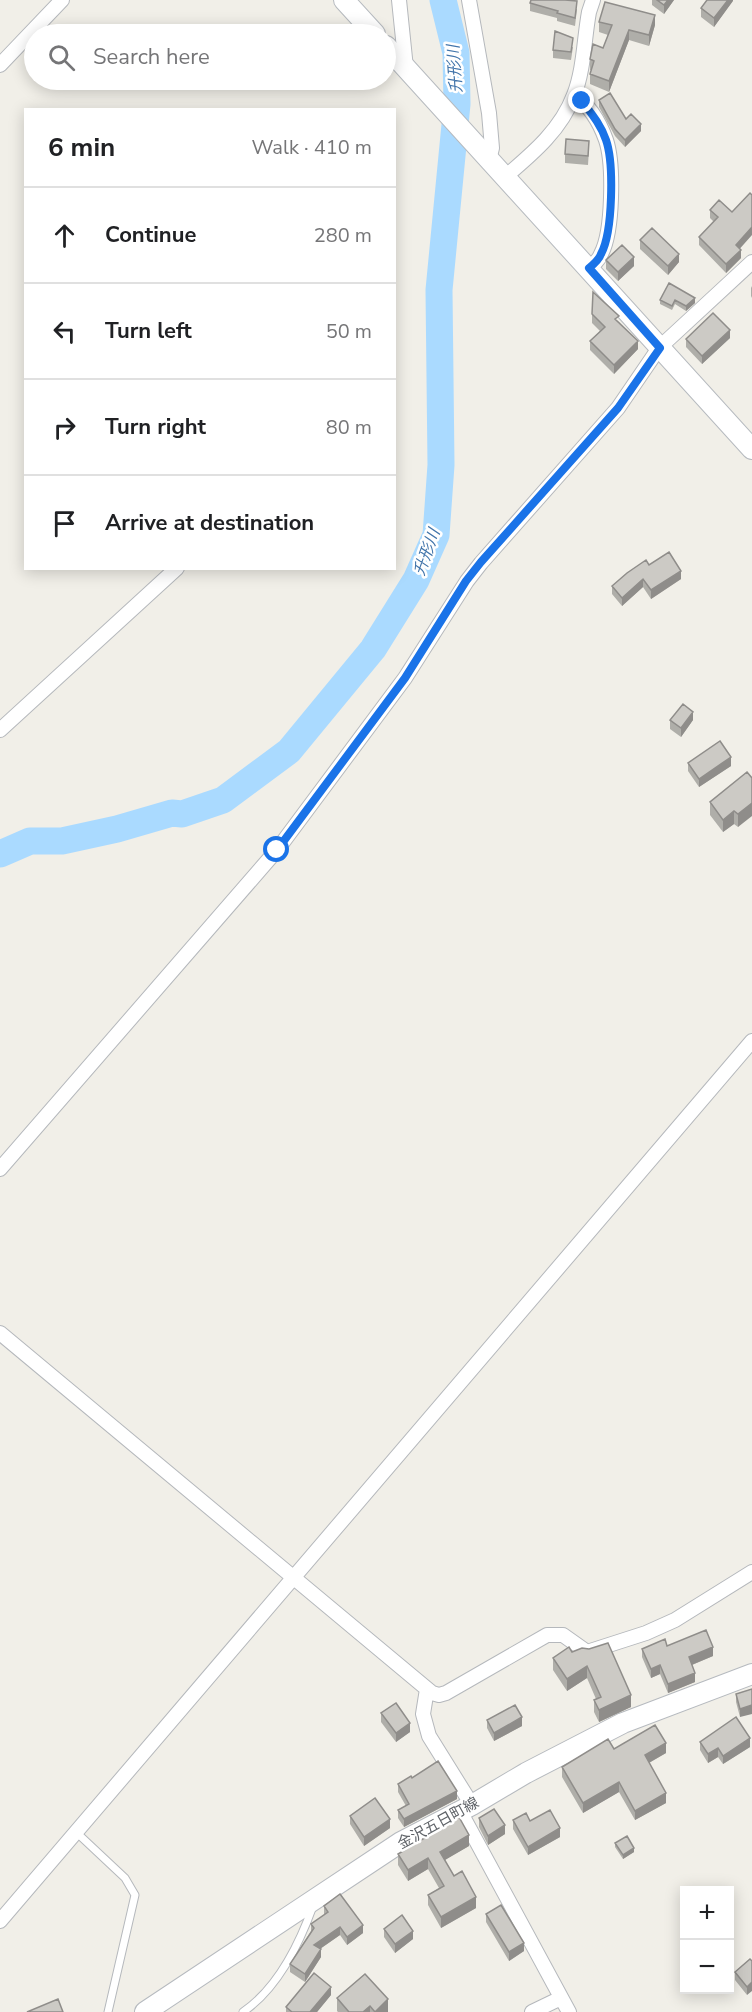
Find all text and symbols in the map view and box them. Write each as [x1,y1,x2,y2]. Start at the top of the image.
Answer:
search box [24,24,396,90]
icon: search [45,41,78,74]
text: Search here [93,42,210,72]
water label: 升形川 [442,42,468,94]
route end [568,87,594,113]
text: 6 min [48,130,115,165]
text: Walk · 410 m [252,134,372,161]
icon: ahead [48,219,81,252]
text: Continue [105,220,196,250]
text: 280 m [314,222,372,249]
icon: left [48,315,81,348]
text: Turn left [105,316,192,346]
text: 50 m [326,318,372,345]
icon: right [48,411,81,444]
text: Turn right [105,412,206,442]
text: 80 m [326,414,372,441]
icon: arrive [48,507,81,540]
text: Arrive at destination [105,508,314,538]
water label: 升形川 [408,524,446,579]
route start [263,836,289,862]
street label: 金沢五日町線 [394,1792,482,1854]
map controls [680,1886,734,1994]
button: + [680,1886,734,1940]
button: − [680,1940,734,1994]

